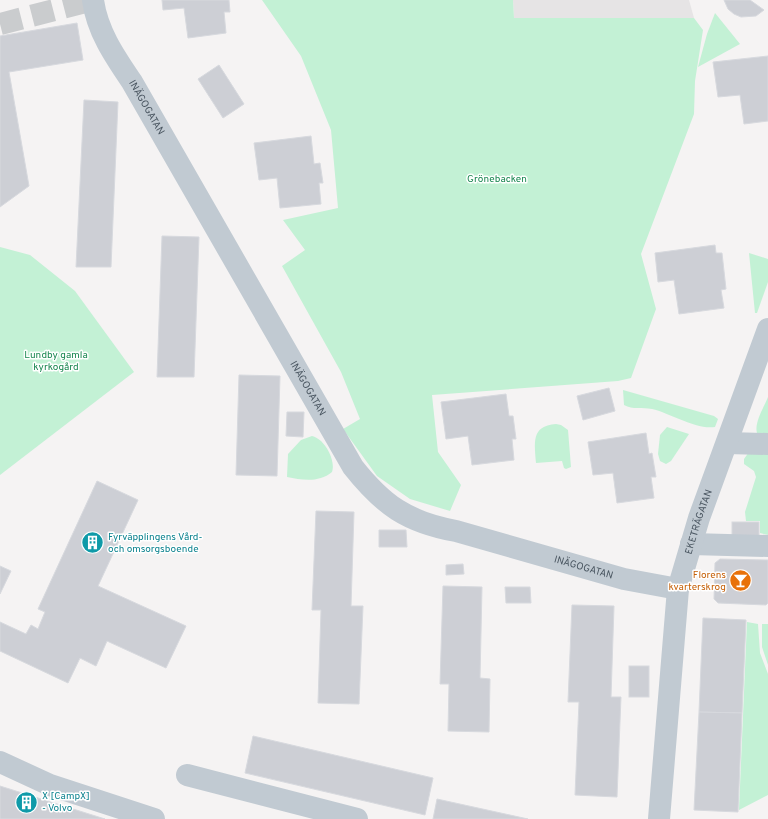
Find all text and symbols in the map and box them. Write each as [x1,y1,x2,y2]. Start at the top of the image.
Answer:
street label: INÄGOGATAN [126,78,167,137]
park label: Grönebacken [467,173,527,186]
park label: Lundby gamla kyrkogård [24,349,88,374]
street label: INÄGOGATAN [287,359,329,418]
street label: EKETRÄGATAN [682,488,715,556]
building icon: Fyrväpplingens Vård- och omsorgsboende [80,530,106,556]
place label: Fyrväpplingens Vård- och omsorgsboende [108,531,202,556]
street label: INÄGOGATAN [553,553,615,582]
bar icon: Florens kvarterskrog [728,568,754,594]
place label: Florens kvarterskrog [668,569,726,594]
building icon: X [CampX] - Volvo [13,789,39,815]
place label: X [CampX] - Volvo [42,790,90,815]

